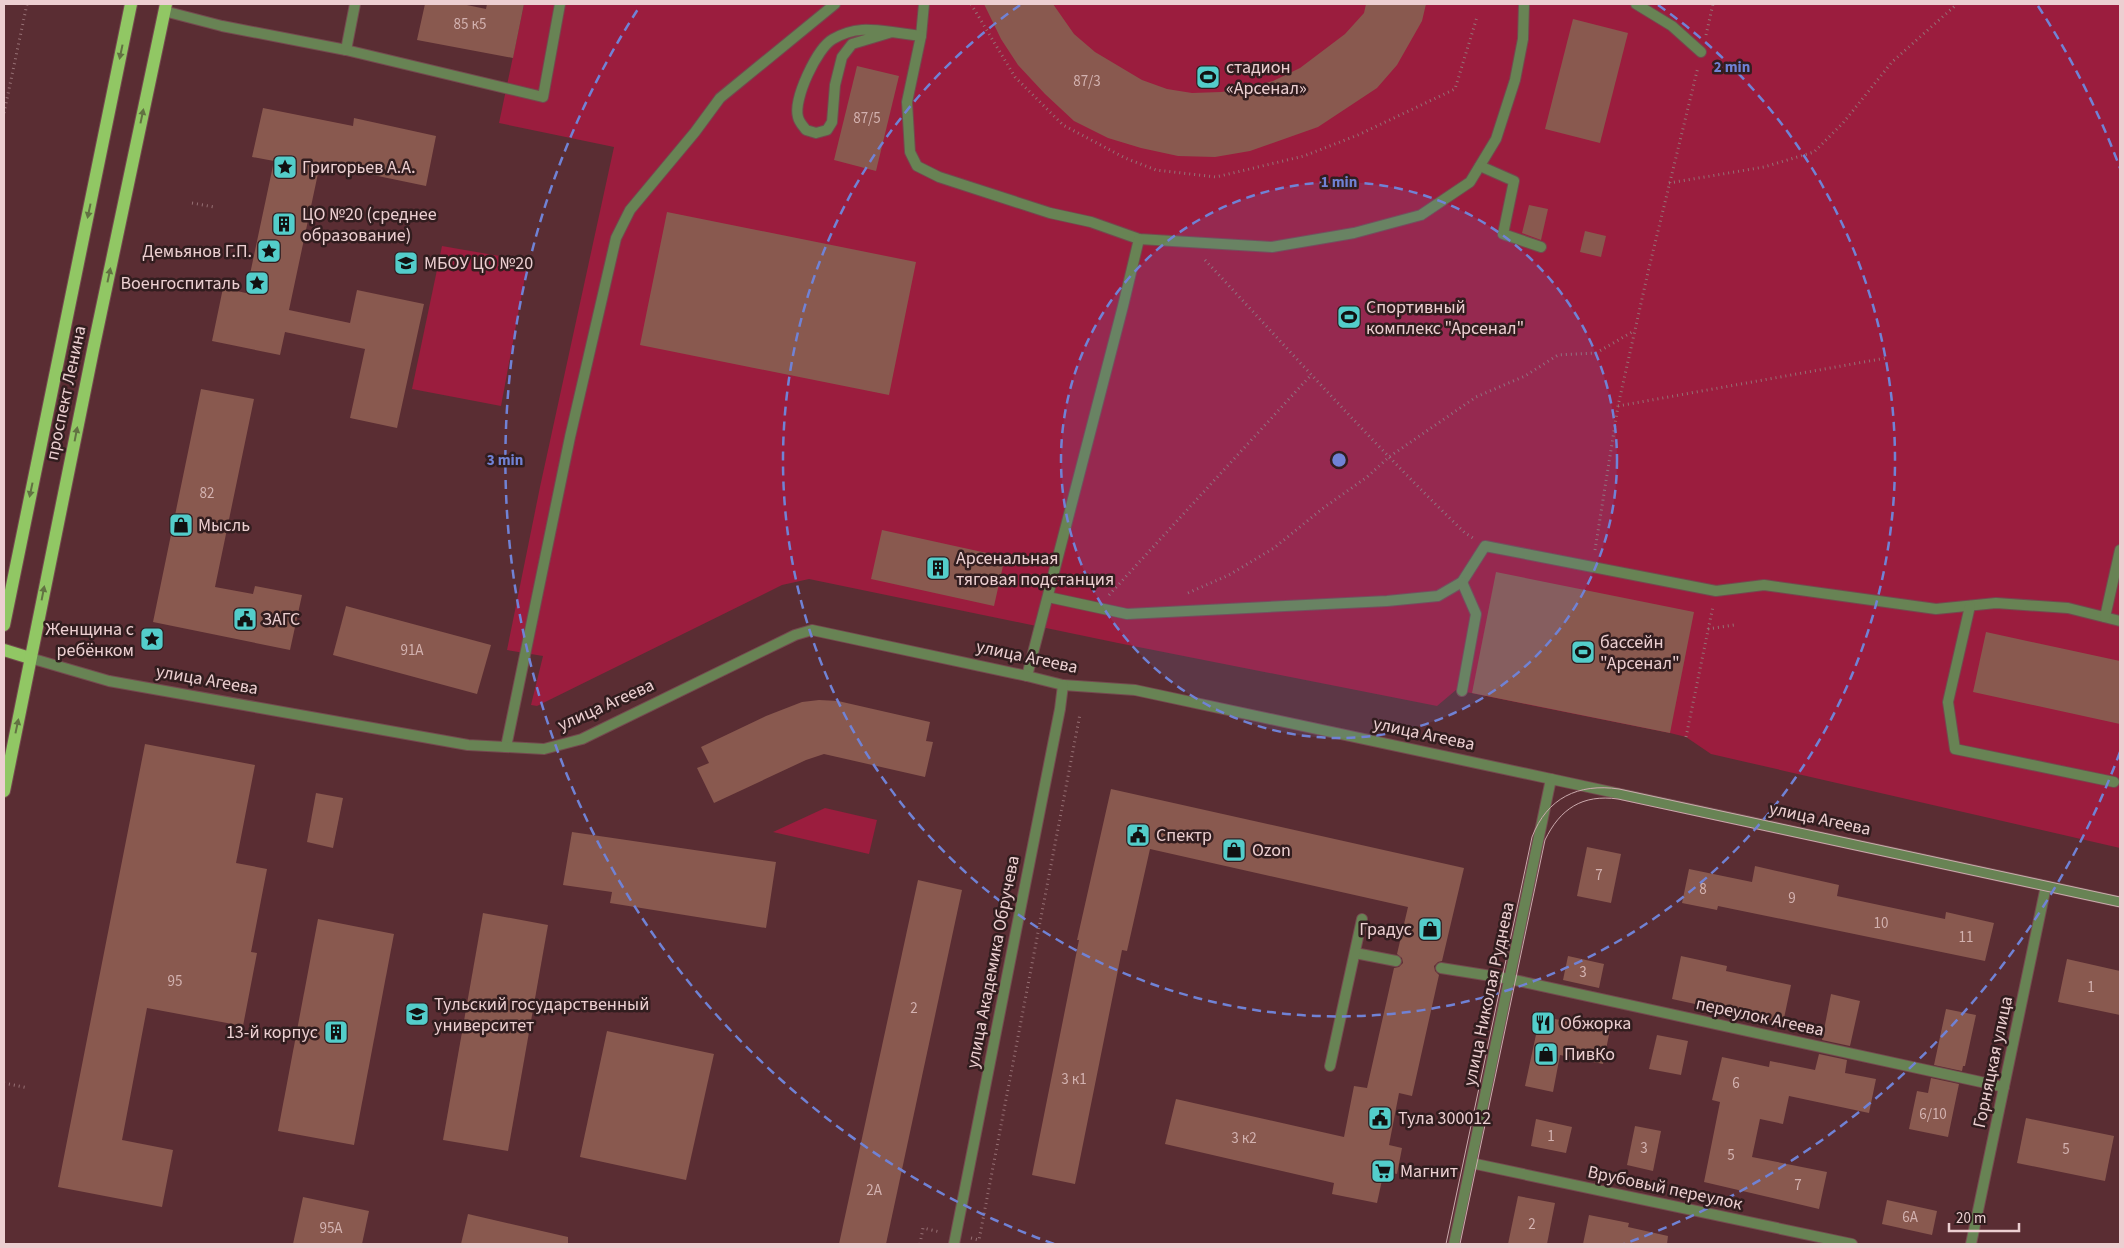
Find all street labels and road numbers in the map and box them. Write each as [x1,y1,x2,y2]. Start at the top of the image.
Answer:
street label: проспект Ленина [40,323,92,463]
street label: улица Агеева [974,634,1080,680]
street label: улица Агеева [154,659,260,701]
street label: улица Агеева [554,673,658,737]
street label: улица Агеева [1371,711,1477,757]
street label: улица Агеева [1767,796,1873,842]
street label: улица Академика Обручева [960,853,1026,1071]
street label: улица Николая Руднева [1457,900,1521,1088]
street label: переулок Агеева [1694,991,1826,1043]
street label: Горняцкая улица [1967,994,2019,1130]
street label: Врубовый переулок [1585,1159,1745,1217]

